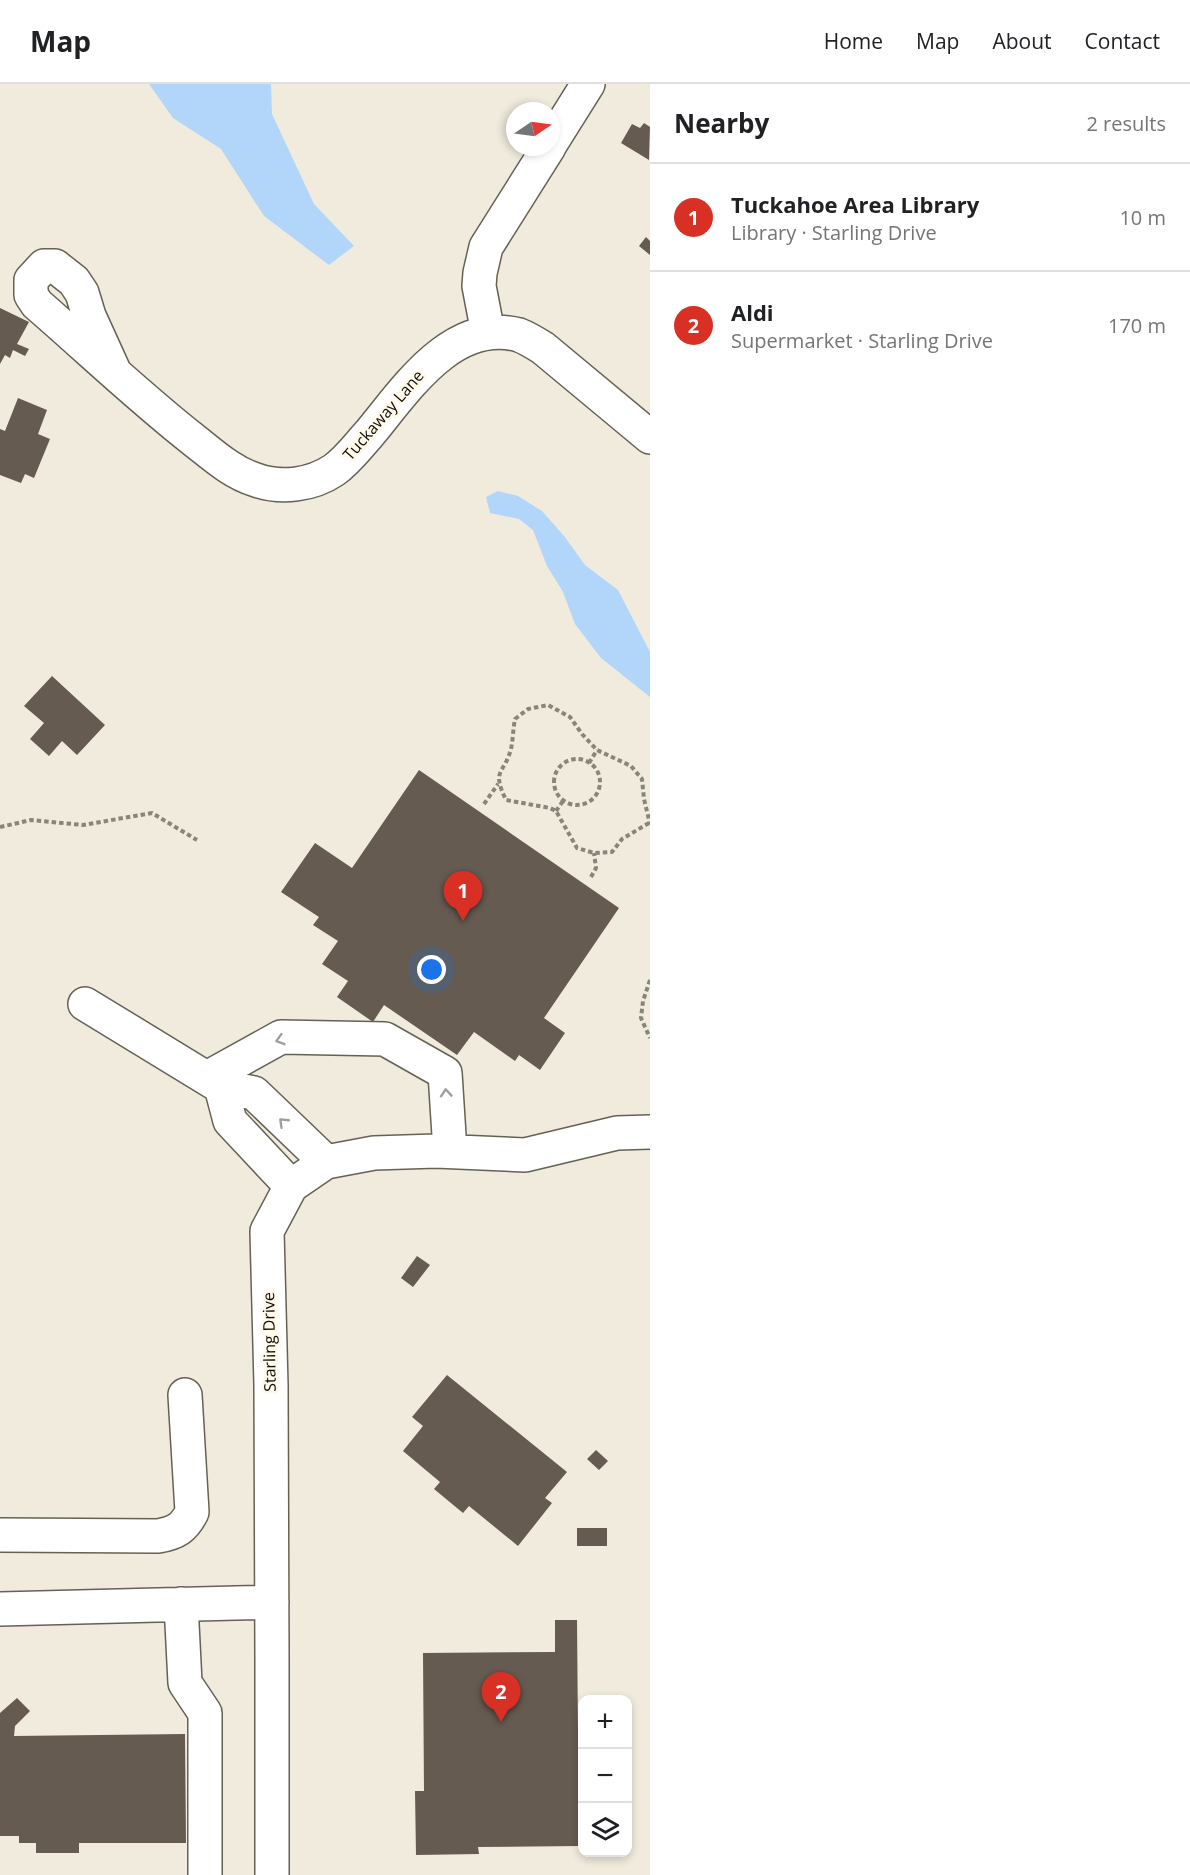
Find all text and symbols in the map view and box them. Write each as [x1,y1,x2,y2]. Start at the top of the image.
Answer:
text: Map [30,22,91,60]
text: Home [824,27,883,55]
text: Map [916,27,959,55]
text: About [992,27,1052,55]
text: Contact [1085,27,1160,55]
north arrow [506,102,560,156]
text: Nearby [674,105,769,141]
text: 2 results [1086,110,1166,137]
text: Tuckahoe Area Library [731,189,979,219]
text: 1 [688,204,699,231]
text: 10 m [1119,204,1166,231]
text: Library · Starling Drive [731,219,937,246]
text: Aldi [731,297,774,327]
text: 2 [688,312,699,339]
text: 170 m [1108,312,1166,339]
text: Supermarket · Starling Drive [731,327,993,354]
street label: Tuckaway Lane [338,365,428,465]
pin: 1 [444,872,482,921]
your location [417,955,446,984]
one-way arrow [275,1033,286,1045]
one-way arrow [440,1088,453,1097]
one-way arrow [280,1118,290,1129]
street label: Starling Drive [257,1292,281,1392]
pin: 2 [482,1672,520,1722]
map controls [578,1695,632,1857]
button: + [578,1695,632,1749]
button: − [578,1749,632,1803]
button: layers [578,1803,632,1857]

